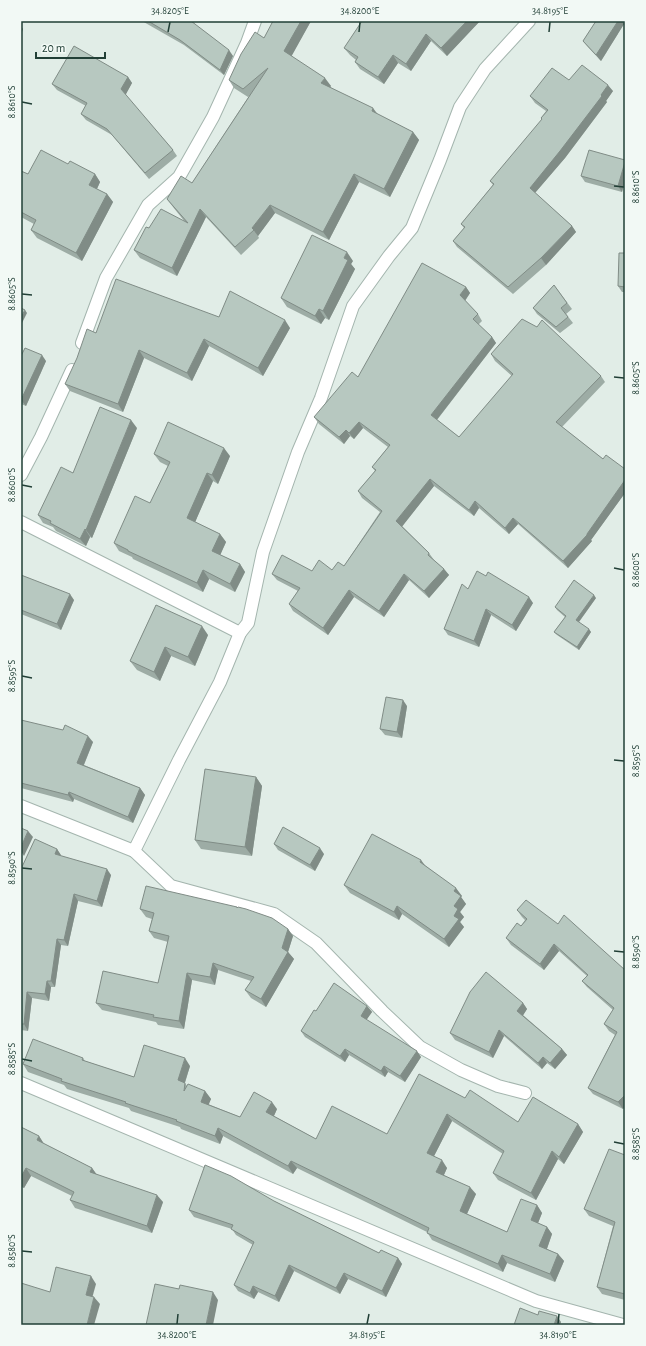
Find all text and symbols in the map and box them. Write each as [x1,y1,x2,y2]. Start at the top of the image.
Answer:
text: 34.8205°E [151,6,189,16]
text: 34.8200°E [341,6,380,16]
text: 34.8195°E [532,6,568,16]
scale bar [36,34,105,60]
text: 20 m [42,42,65,54]
text: 8.8610°S [7,85,17,118]
text: 8.8610°S [631,170,641,203]
text: 8.8605°S [7,277,17,311]
text: 8.8605°S [631,361,641,395]
text: 8.8600°S [7,467,17,502]
text: 8.8600°S [631,552,641,587]
text: 8.8595°S [7,659,17,692]
text: 8.8595°S [631,744,641,777]
text: 8.8590°S [7,851,17,885]
text: 8.8590°S [631,935,641,969]
text: 8.8585°S [7,1042,17,1075]
text: 8.8585°S [631,1127,641,1160]
text: 8.8580°S [7,1234,17,1268]
text: 34.8200°E [158,1330,197,1340]
text: 34.8195°E [349,1330,385,1340]
text: 34.8190°E [539,1330,577,1340]

